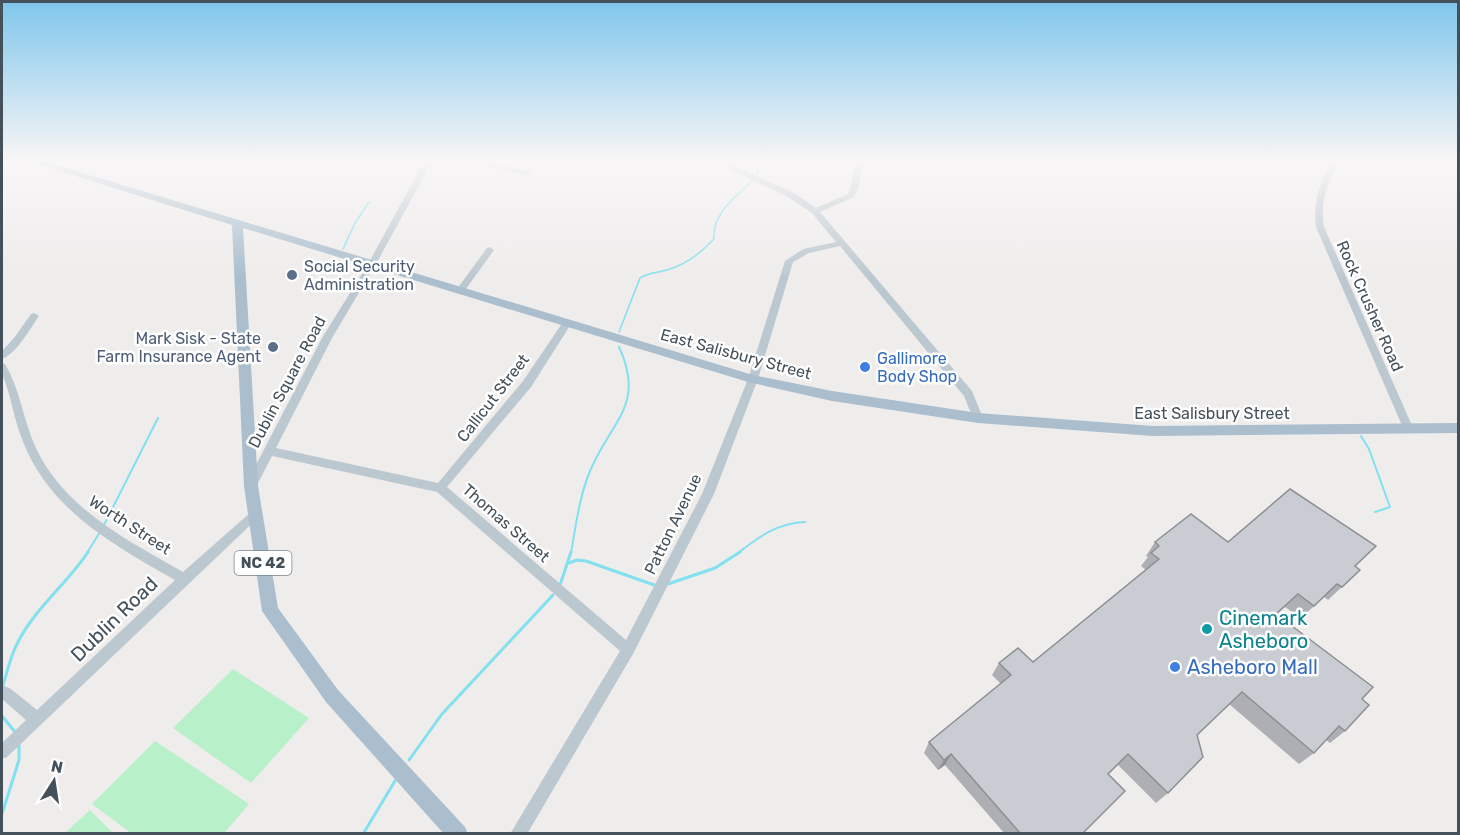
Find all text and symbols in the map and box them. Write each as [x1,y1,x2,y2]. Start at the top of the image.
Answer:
street label: Rock Crusher Road [1333,238,1407,374]
place label: Social Security Administration [304,257,415,294]
marker: Social Security Administration [285,268,299,282]
street label: Dublin Square Road [244,313,330,451]
street label: East Salisbury Street [659,325,813,383]
place label: Mark Sisk - State Farm Insurance Agent [96,329,261,366]
marker: Mark Sisk - State Farm Insurance Agent [266,340,280,354]
place label: Gallimore Body Shop [877,349,957,386]
street label: Callicut Street [453,350,533,446]
marker: Gallimore Body Shop [858,360,872,374]
street label: East Salisbury Street [1134,404,1290,423]
street label: Patton Avenue [640,470,706,578]
street label: Thomas Street [459,480,553,566]
street label: Worth Street [85,491,175,559]
road number: NC 42 [234,551,292,575]
street label: Dublin Road [65,572,163,666]
place label: Cinemark Asheboro [1219,606,1308,653]
marker: Cinemark Asheboro [1200,622,1214,636]
place label: Asheboro Mall [1187,655,1318,679]
marker: Asheboro Mall [1168,660,1182,674]
north arrow [24,751,84,811]
text: N [49,756,65,777]

